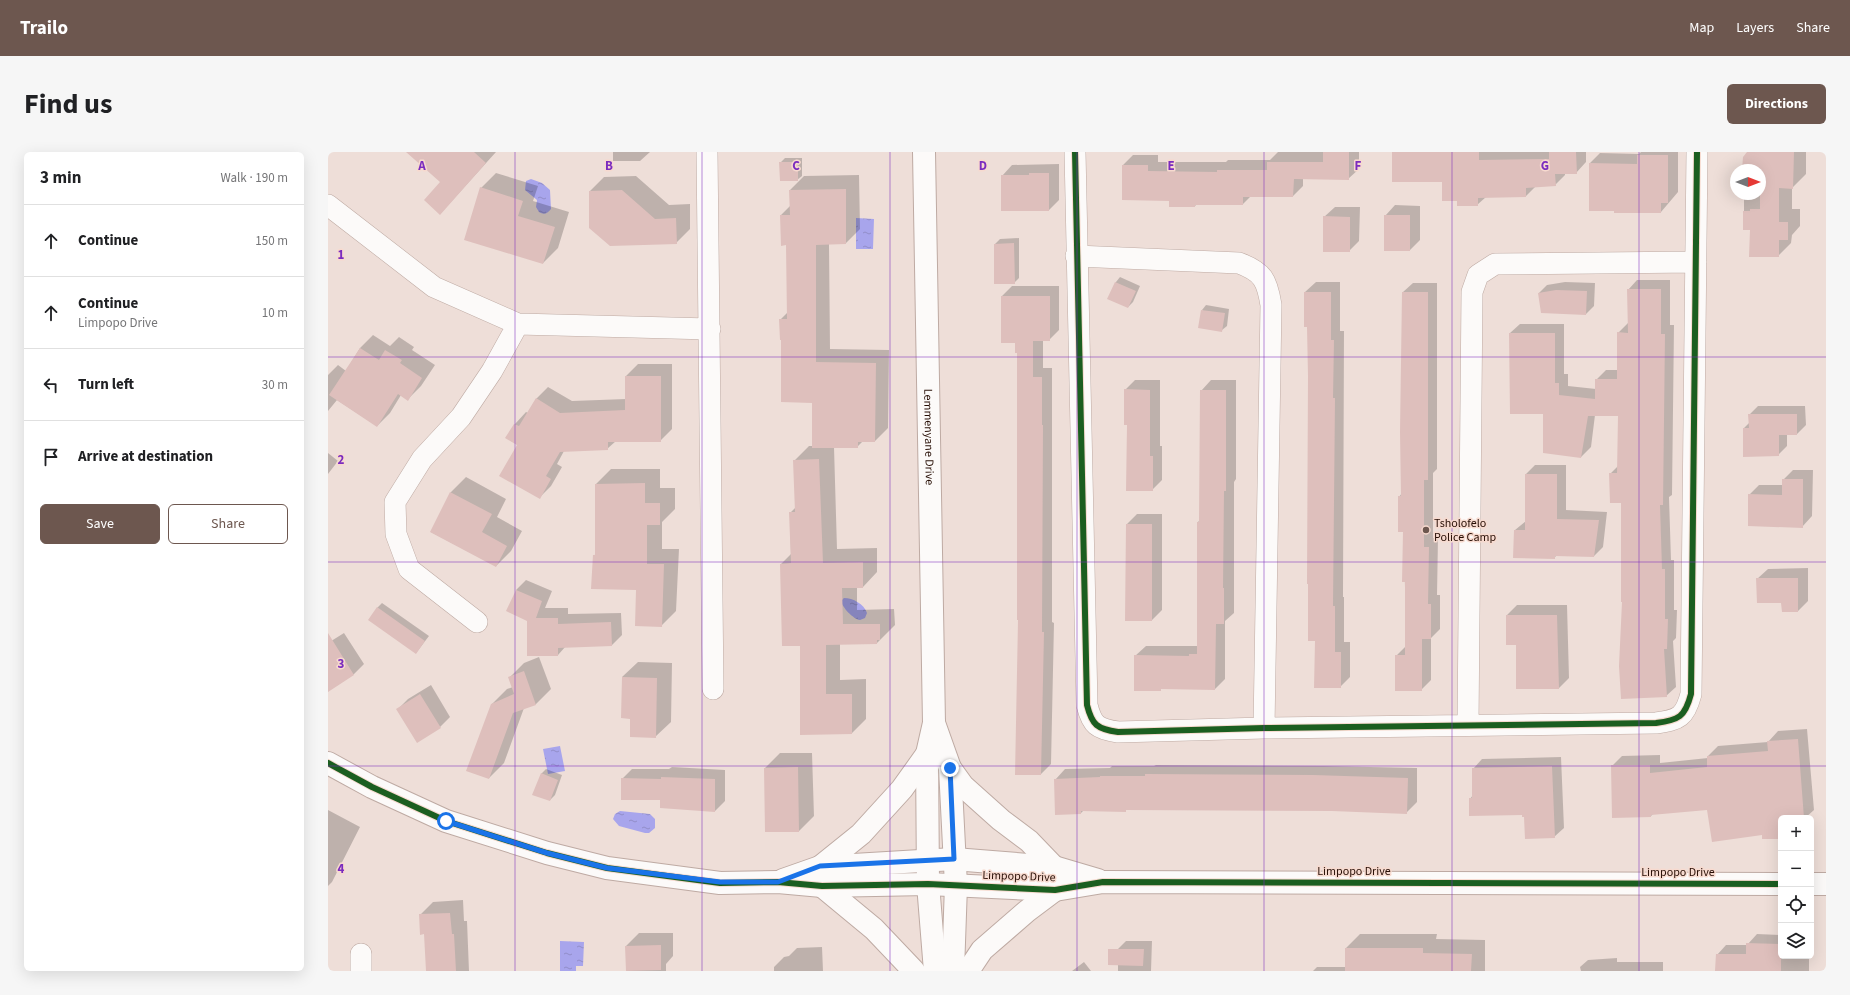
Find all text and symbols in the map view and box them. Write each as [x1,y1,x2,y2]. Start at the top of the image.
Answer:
text: Trailo [20,15,68,42]
text: Map [1689,18,1714,38]
text: Layers [1736,18,1774,38]
text: Share [1796,18,1830,38]
text: Find us [24,84,112,124]
button: Directions [1727,84,1826,124]
text: A [417,157,426,175]
text: B [605,157,613,175]
text: C [792,157,800,175]
text: D [979,157,987,175]
text: E [1167,157,1175,175]
text: F [1355,157,1362,175]
text: G [1541,157,1549,175]
north arrow [1730,164,1766,200]
text: 3 min [40,166,81,190]
text: Walk · 190 m [220,169,288,187]
icon: ahead [40,230,62,252]
text: Continue [78,230,138,251]
text: 150 m [255,232,288,250]
text: 1 [338,246,345,264]
text: Continue [78,293,138,314]
icon: ahead [40,302,62,324]
text: 10 m [262,304,288,322]
text: Limpopo Drive [78,314,158,332]
icon: left [40,374,62,396]
text: Turn left [78,374,134,395]
text: 30 m [262,376,288,394]
street label: Lemmenyane Drive [919,389,938,485]
icon: arrive [40,446,62,468]
text: Arrive at destination [78,446,213,467]
text: 2 [338,451,345,469]
button: Save [40,504,160,544]
button: Share [168,504,288,544]
place label: Tsholofelo Police Camp [1434,515,1496,546]
marker: Tsholofelo Police Camp [1421,525,1431,535]
text: 3 [338,655,345,673]
route end [941,759,959,777]
route start [437,812,455,830]
map controls [1778,815,1814,959]
button: + [1778,815,1814,851]
button: − [1778,851,1814,887]
text: 4 [338,860,345,878]
street label: Limpopo Drive [1317,863,1391,880]
street label: Limpopo Drive [1641,864,1715,881]
street label: Limpopo Drive [982,867,1056,886]
button: locate [1778,887,1814,923]
button: layers [1778,923,1814,959]

